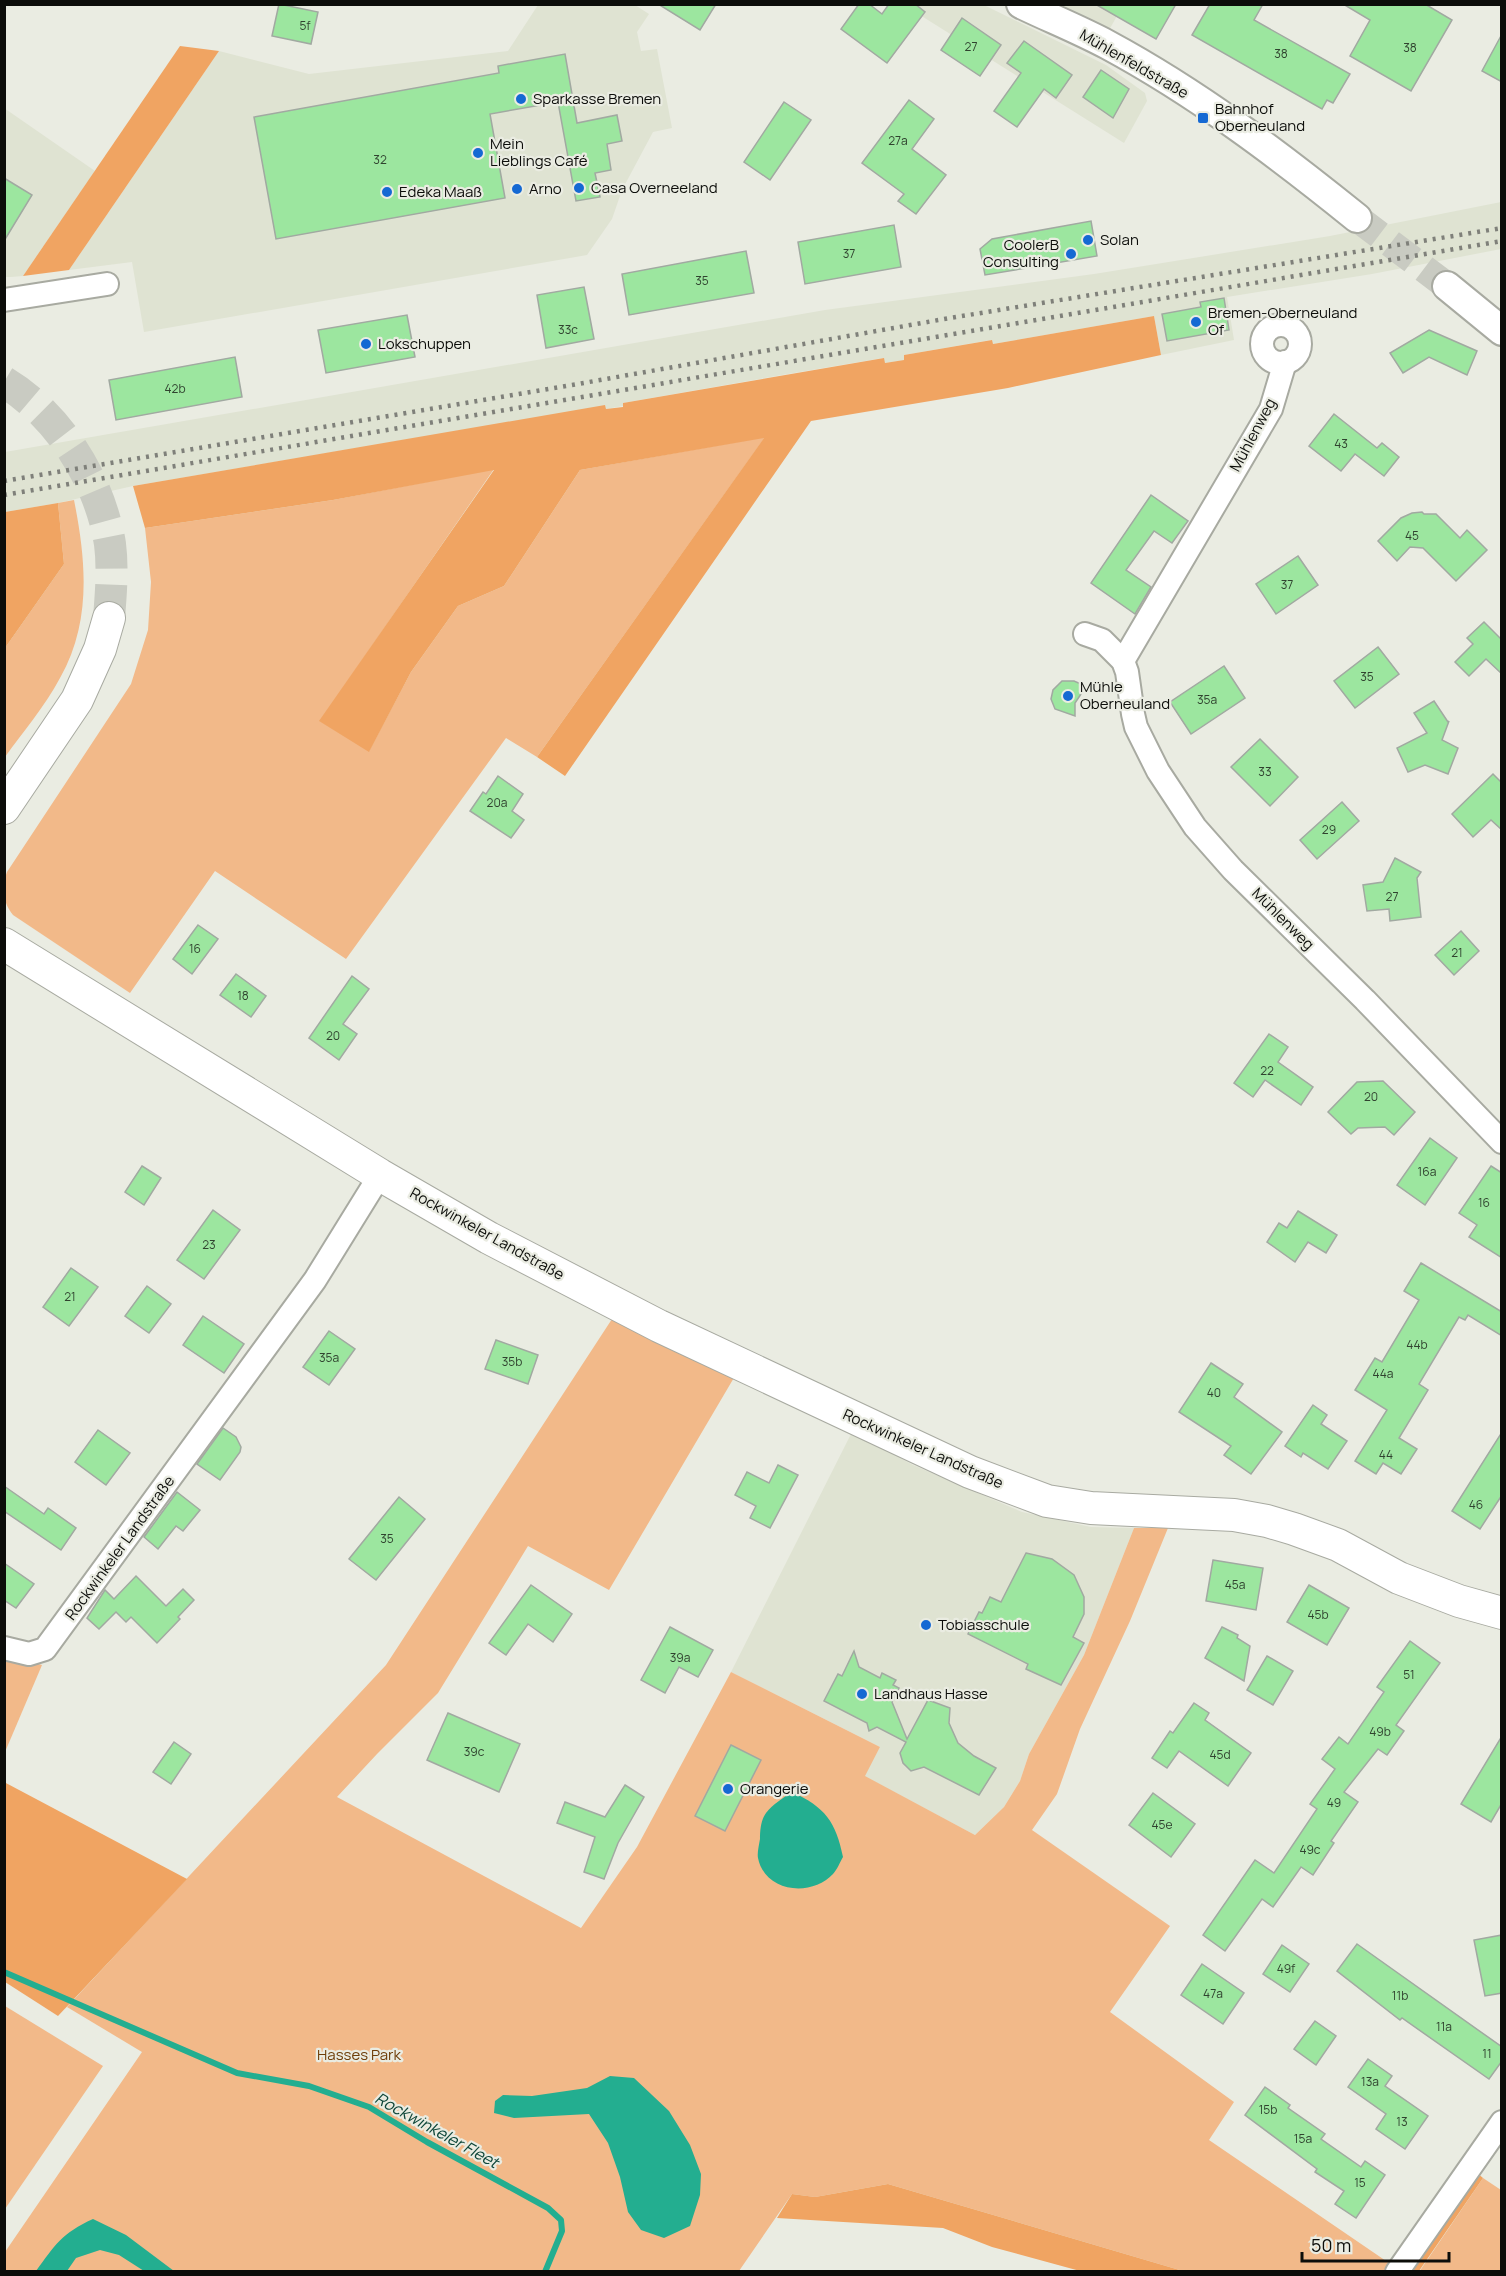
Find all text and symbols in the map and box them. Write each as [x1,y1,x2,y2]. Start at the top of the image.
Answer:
house number: 5f [299,17,311,34]
street label: Mühlenfeldstraße [1076,24,1193,103]
house number: 27 [965,38,977,55]
house number: 38 [1403,39,1417,56]
house number: 38 [1274,45,1288,62]
place label: Sparkasse Bremen [533,88,661,109]
marker: Sparkasse Bremen [514,92,528,106]
place label: Bahnhof Oberneuland [1215,98,1305,136]
marker: Bahnhof Oberneuland [1196,111,1210,125]
house number: 27a [888,132,908,149]
place label: Mein Lieblings Café [490,133,588,171]
marker: Mein Lieblings Café [471,146,485,160]
house number: 32 [373,151,387,168]
place label: Casa Overneeland [591,177,718,198]
place label: Arno [529,178,562,199]
place label: Edeka Maaß [399,181,482,202]
marker: Casa Overneeland [572,181,586,195]
marker: Arno [510,182,524,196]
marker: Edeka Maaß [380,185,394,199]
place label: Solan [1100,229,1139,250]
marker: Solan [1081,233,1095,247]
place label: CoolerB Consulting [983,234,1059,272]
house number: 37 [843,245,855,262]
marker: CoolerB Consulting [1064,247,1078,261]
house number: 35 [695,272,709,289]
place label: Bremen-Oberneuland Of [1208,302,1357,340]
marker: Bremen-Oberneuland Of [1189,315,1203,329]
house number: 33c [558,321,578,338]
place label: Lokschuppen [378,333,471,354]
marker: Lokschuppen [359,337,373,351]
house number: 42b [164,380,186,397]
street label: Mühlenweg [1224,394,1281,475]
house number: 43 [1334,435,1348,452]
house number: 45 [1405,527,1419,544]
house number: 37 [1281,576,1293,593]
house number: 35 [1360,668,1374,685]
place label: Mühle Oberneuland [1080,676,1170,714]
marker: Mühle Oberneuland [1061,689,1075,703]
house number: 35a [1197,691,1217,708]
house number: 33 [1258,763,1272,780]
house number: 20a [487,794,507,811]
house number: 29 [1322,821,1336,838]
street label: Mühlenweg [1248,883,1319,954]
house number: 27 [1386,888,1398,905]
house number: 16 [189,940,201,957]
house number: 21 [1451,944,1463,961]
house number: 18 [237,987,249,1004]
house number: 20 [326,1027,340,1044]
house number: 22 [1260,1062,1274,1079]
house number: 20 [1364,1088,1378,1105]
house number: 16a [1418,1163,1436,1180]
street label: Rockwinkeler Landstraße [406,1182,568,1285]
house number: 16 [1478,1194,1490,1211]
house number: 23 [202,1236,216,1253]
house number: 21 [64,1288,76,1305]
house number: 44b [1406,1336,1428,1353]
house number: 35a [319,1349,339,1366]
house number: 35b [502,1353,522,1370]
house number: 44a [1373,1365,1393,1382]
house number: 40 [1207,1384,1221,1401]
street label: Rockwinkeler Landstraße [840,1404,1007,1494]
house number: 44 [1379,1446,1393,1463]
street label: Rockwinkeler Landstraße [60,1471,179,1624]
house number: 46 [1469,1496,1483,1513]
house number: 35 [380,1530,394,1547]
house number: 45a [1225,1576,1245,1593]
house number: 45b [1307,1606,1329,1623]
place label: Tobiasschule [938,1614,1030,1635]
marker: Tobiasschule [919,1618,933,1632]
house number: 39a [670,1649,690,1666]
house number: 51 [1403,1666,1415,1683]
place label: Landhaus Hasse [874,1683,988,1704]
marker: Landhaus Hasse [855,1687,869,1701]
house number: 49b [1369,1723,1391,1740]
house number: 39c [464,1743,485,1760]
house number: 45d [1209,1746,1231,1763]
place label: Orangerie [740,1778,809,1799]
marker: Orangerie [721,1782,735,1796]
house number: 49 [1327,1794,1341,1811]
house number: 45e [1151,1816,1173,1833]
house number: 49c [1299,1841,1321,1858]
house number: 49f [1277,1960,1296,1977]
house number: 47a [1203,1985,1223,2002]
house number: 11b [1392,1987,1408,2004]
house number: 11a [1436,2018,1452,2035]
park label: Hasses Park [317,2044,401,2065]
house number: 11 [1482,2045,1492,2062]
house number: 13a [1361,2073,1379,2090]
water label: Rockwinkeler Fleet [371,2087,504,2174]
house number: 15b [1259,2101,1277,2118]
house number: 13 [1396,2113,1408,2130]
house number: 15a [1294,2130,1312,2147]
house number: 15 [1354,2174,1366,2191]
scale bar [1302,2225,1449,2263]
text: 50 m [1311,2233,1351,2257]

